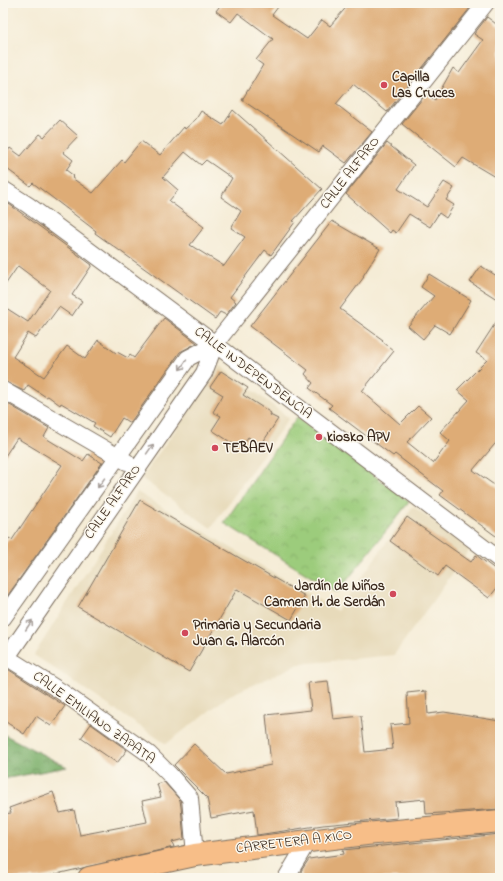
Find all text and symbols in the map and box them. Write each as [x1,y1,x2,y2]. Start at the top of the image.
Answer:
place label: Capilla Las Cruces [392,67,455,104]
marker: Capilla Las Cruces [379,80,389,90]
street label: CALLE ALFARO [315,132,385,214]
street label: CALLE INDEPENDENCIA [190,322,316,424]
one-way arrow [179,359,187,370]
place label: kiosko APV [327,427,390,448]
marker: kiosko APV [314,432,324,442]
place label: TEBAEV [223,438,273,459]
marker: TEBAEV [210,443,220,453]
one-way arrow [146,444,154,455]
street label: CALLE ALFARO [79,460,147,544]
one-way arrow [97,477,105,488]
place label: Jardín de Niños Carmen H. de Serdán [264,576,385,613]
marker: Jardín de Niños Carmen H. de Serdán [388,589,398,599]
place label: Primaria y Secundaria Juan G. Alarcón [193,615,321,652]
one-way arrow [25,620,33,631]
marker: Primaria y Secundaria Juan G. Alarcón [180,628,190,638]
street label: CALLE EMILIANO ZAPATA [28,666,160,770]
street label: CARRETERA A XICO [235,824,353,860]

